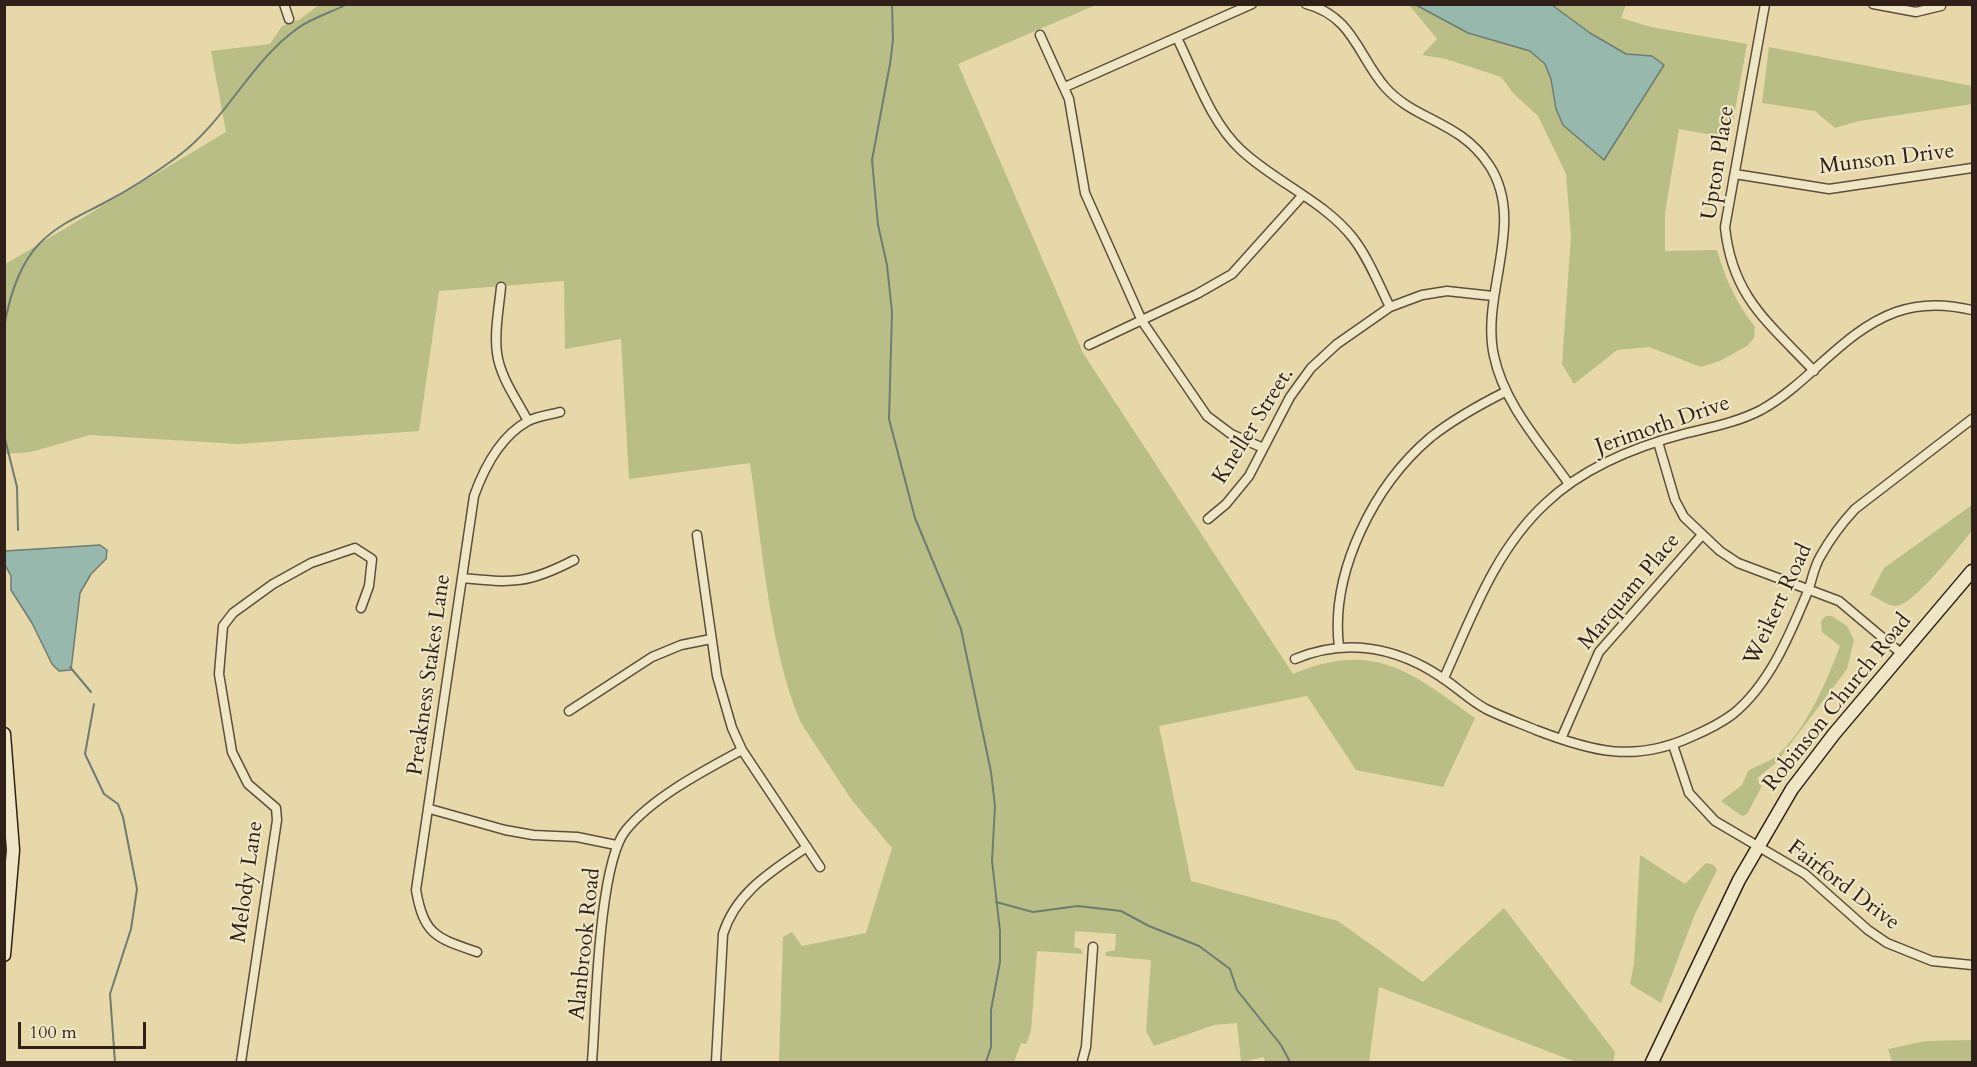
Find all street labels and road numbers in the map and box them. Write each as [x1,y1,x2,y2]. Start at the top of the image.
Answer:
street label: Upton Place [1697,104,1741,222]
street label: Munson Drive [1818,139,1956,181]
street label: Kneller Street. [1208,363,1300,489]
street label: Jerimoth Drive [1592,391,1734,461]
street label: Marquam Place [1574,528,1686,656]
street label: Weikert Road [1739,540,1819,670]
street label: Preakness Stakes Lane [403,573,457,777]
street label: Robinson Church Road [1758,609,1918,797]
street label: Melody Lane [226,819,270,945]
street label: Fairford Drive [1782,835,1904,937]
street label: Alanbrook Road [565,867,607,1021]

